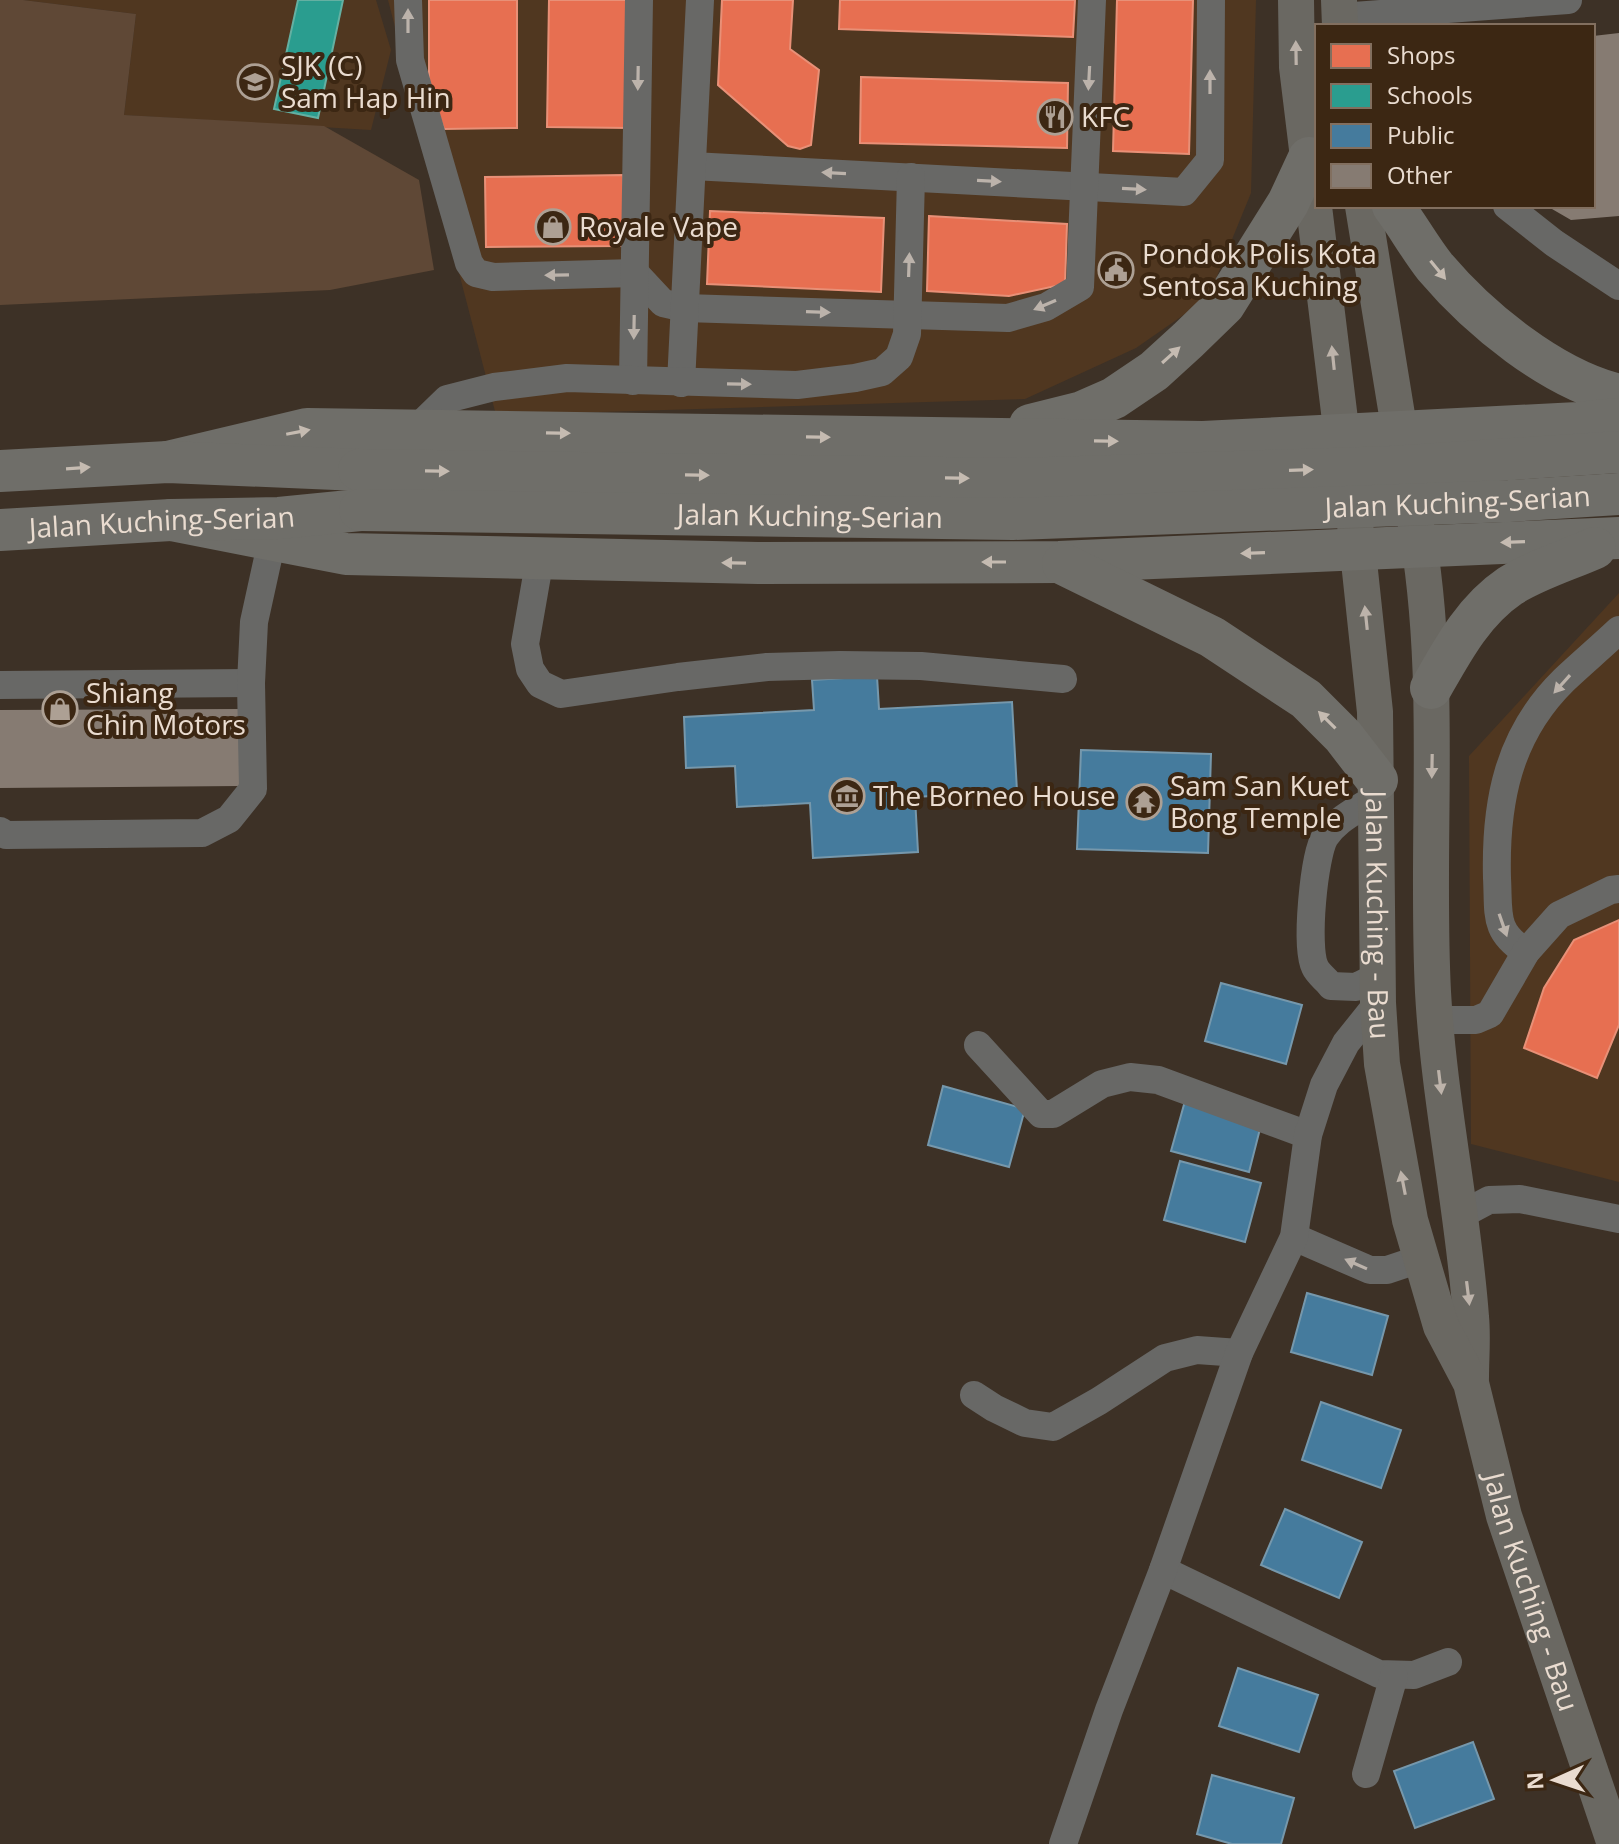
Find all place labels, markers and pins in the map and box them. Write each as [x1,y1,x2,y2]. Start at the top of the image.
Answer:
place label: SJK (C) Sam Hap Hin [281,46,451,116]
school or university icon: SJK (C) Sam Hap Hin [236,63,274,101]
place label: KFC [1081,97,1130,135]
restaurant icon: KFC [1036,98,1074,136]
place label: Royale Vape [579,207,738,245]
shop icon: Royale Vape [534,208,572,246]
place label: Pondok Polis Kota Sentosa Kuching [1142,234,1377,304]
public building icon: Pondok Polis Kota Sentosa Kuching [1097,251,1135,289]
place label: Shiang Chin Motors [86,673,246,743]
shop icon: Shiang Chin Motors [41,690,79,728]
place label: Sam San Kuet Bong Temple [1170,766,1350,836]
place label: The Borneo House [873,776,1116,814]
museum icon: The Borneo House [828,777,866,815]
temple icon: Sam San Kuet Bong Temple [1125,783,1163,821]

